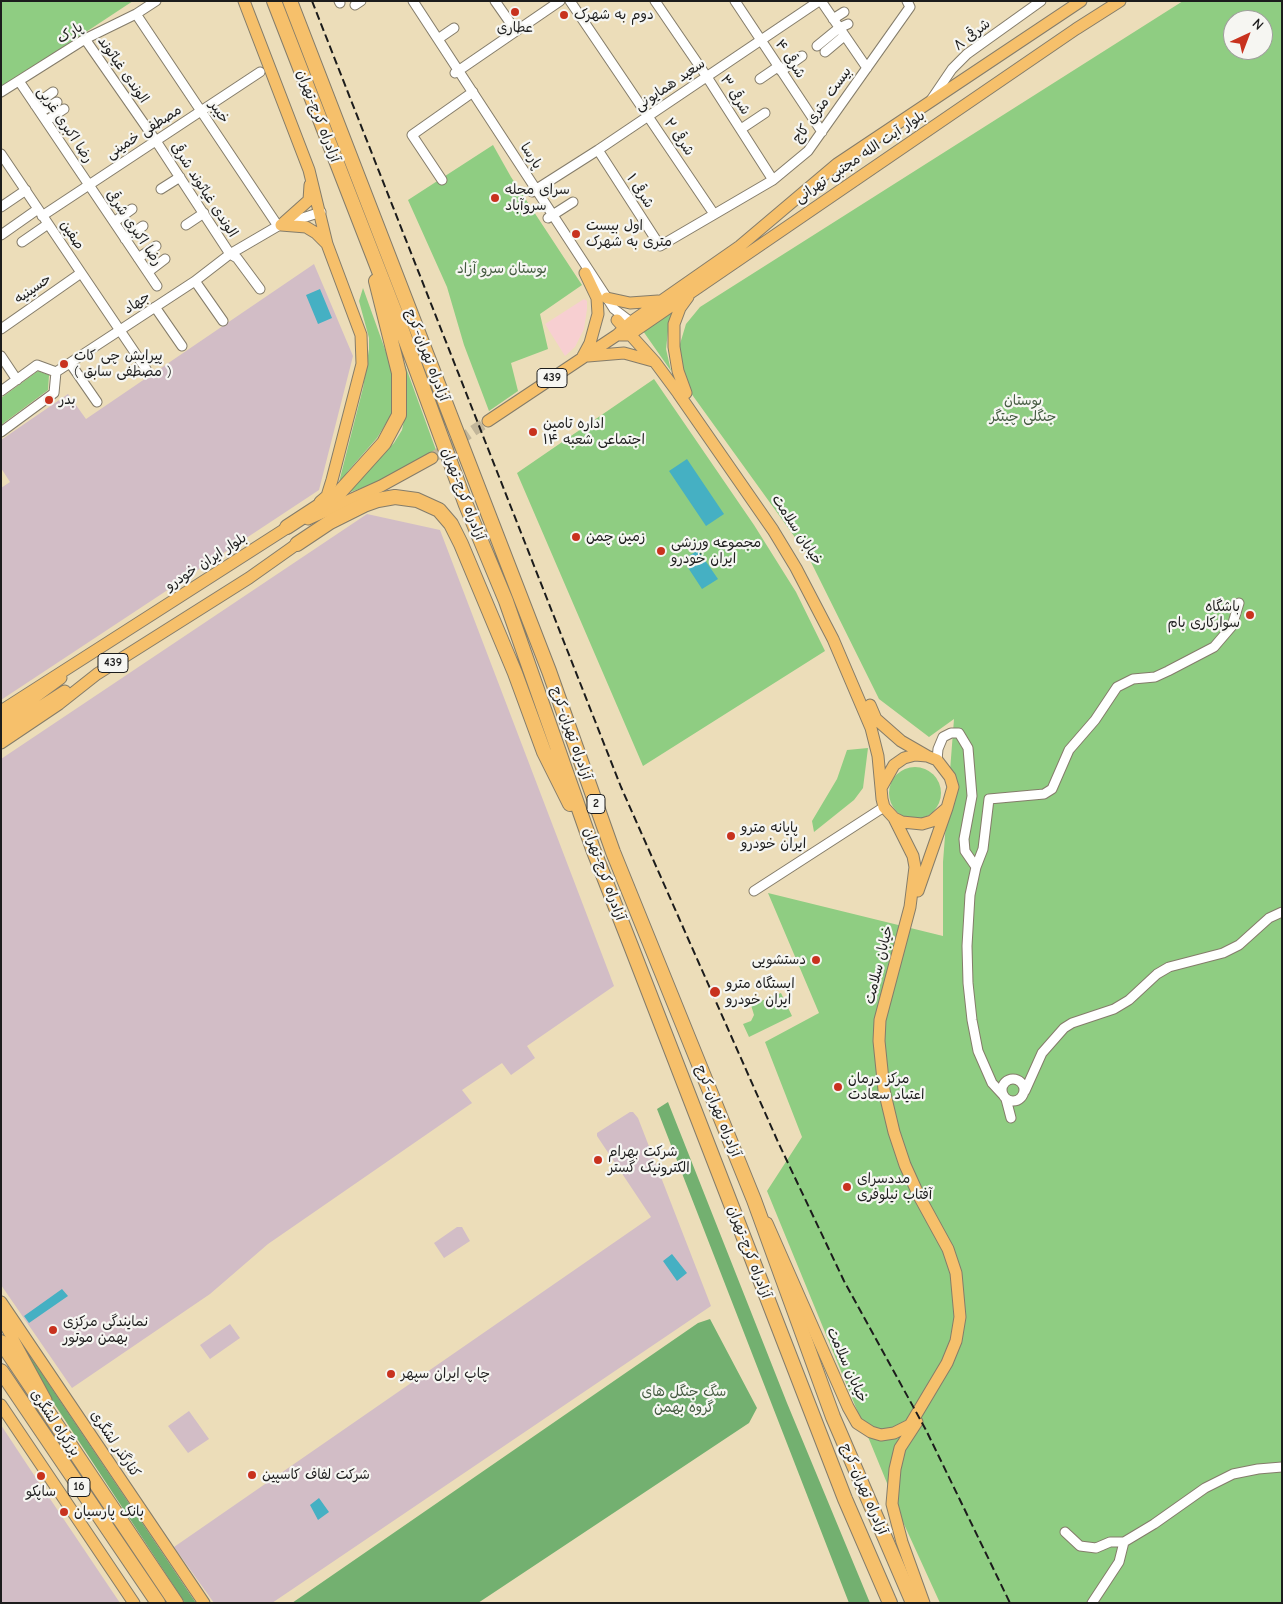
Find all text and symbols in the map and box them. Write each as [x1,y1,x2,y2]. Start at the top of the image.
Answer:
marker: عطاری [509,6,521,18]
place label: دوم به شهرک [574,7,654,23]
marker: دوم به شهرک [558,9,570,21]
north arrow [1223,10,1273,60]
street label: ۸ شرقی [950,15,994,55]
text: N [1249,15,1267,34]
street label: پارک [54,19,86,47]
place label: عطاری [497,20,533,36]
street label: الوندی غیاثوند [94,34,152,106]
street label: ۴ شرقی [771,37,809,81]
street label: سعید همایونی [632,55,708,115]
street label: بیست متری کاج [789,64,855,146]
street label: آزادراه کرج-تهران [293,67,343,165]
street label: ۳ شرقی [716,72,754,118]
street label: رضا اکبری غربی [33,84,97,166]
street label: خیبر [205,97,233,127]
street label: مصطفی خمینی [103,101,185,163]
street label: بلوار آیت الله مجتبی تهرانی [792,107,928,207]
street label: ۲ شرقی [660,115,698,159]
street label: الوندی غیاثوند شرقی [167,140,241,240]
street label: پارسا [516,140,546,172]
street label: ۱ شرقی [623,171,657,211]
place label: سرای محله سروآباد [505,182,570,214]
street label: رضا اکبری شرقی [102,187,166,269]
marker: سرای محله سروآباد [489,192,501,204]
street label: صفین [56,217,88,253]
place label: اول بیست متری به شهرک [586,218,672,250]
marker: اول بیست متری به شهرک [570,228,582,240]
park label: بوستان سرو آزاد [457,261,547,277]
street label: حسینیه [11,270,55,308]
street label: جهاد [120,288,154,318]
street label: آزادراه تهران-کرج [402,306,452,404]
place label: پیرایش چی کات ( مصطفی سابق ) [74,348,171,381]
marker: پیرایش چی کات ( مصطفی سابق ) [58,358,70,370]
road number: 439 [537,368,567,388]
place label: بدر [59,392,76,408]
park label: بوستان جنگلی چیتگر [990,393,1056,426]
marker: بدر [43,394,55,406]
place label: اداره تامین اجتماعی شعبه ۱۴ [543,416,645,448]
marker: اداره تامین اجتماعی شعبه ۱۴ [527,426,539,438]
street label: آزادراه کرج-تهران [438,445,488,543]
street label: خیابان سلامت [768,492,826,568]
place label: زمین چمن [586,529,645,545]
street label: بلوار ایران خودرو [162,530,250,594]
marker: زمین چمن [570,531,582,543]
place label: مجموعه ورزشی ایران خودرو [671,535,761,568]
marker: مجموعه ورزشی ایران خودرو [655,545,667,557]
place label: باشگاه سوارکاری بام [1168,599,1240,632]
marker: باشگاه سوارکاری بام [1244,609,1256,621]
road number: 439 [98,654,128,672]
street label: آزادراه تهران-کرج [547,684,595,782]
road number: 2 [587,794,605,814]
place label: پایانه مترو ایران خودرو [741,820,806,852]
street label: آزادراه کرج-تهران [579,825,629,923]
marker: پایانه مترو ایران خودرو [725,830,737,842]
street label: خیابان سلامت [861,924,897,1006]
place label: دستشویی [752,952,806,968]
marker: دستشویی [810,954,822,966]
place label: ایستگاه مترو ایران خودرو [726,976,795,1009]
marker: ایستگاه مترو ایران خودرو [708,985,722,999]
street label: آزادراه تهران-کرج [692,1063,744,1159]
place label: مرکز درمان اعتیاد سعادت [848,1071,924,1104]
marker: مرکز درمان اعتیاد سعادت [832,1081,844,1093]
place label: شرکت بهرام الکترونیک گستر [608,1144,690,1176]
marker: شرکت بهرام الکترونیک گستر [592,1154,604,1166]
place label: مددسرای آفتاب نیلوفری [857,1171,932,1204]
marker: مددسرای آفتاب نیلوفری [841,1181,853,1193]
street label: آزادراه کرج-تهران [724,1203,774,1301]
place label: نمایندگی مرکزی بهمن موتور [63,1314,148,1346]
marker: نمایندگی مرکزی بهمن موتور [47,1324,59,1336]
street label: خیابان سلامت [823,1325,871,1405]
place label: چاپ ایران سپهر [401,1366,490,1382]
marker: چاپ ایران سپهر [385,1368,397,1380]
park label: سگ جنگل های گروه بهمن [642,1384,726,1416]
street label: بزرگراه لشگری [26,1386,84,1460]
street label: کنارگذر لشگری [86,1407,144,1481]
street label: آزادراه تهران-کرج [837,1441,891,1537]
place label: شرکت لفاف کاسپین [262,1467,370,1483]
marker: شرکت لفاف کاسپین [246,1469,258,1481]
marker: ساپکو [35,1470,47,1482]
road number: 16 [68,1478,90,1496]
place label: ساپکو [26,1484,56,1500]
place label: بانک پارسیان [74,1504,144,1520]
marker: بانک پارسیان [58,1506,70,1518]

